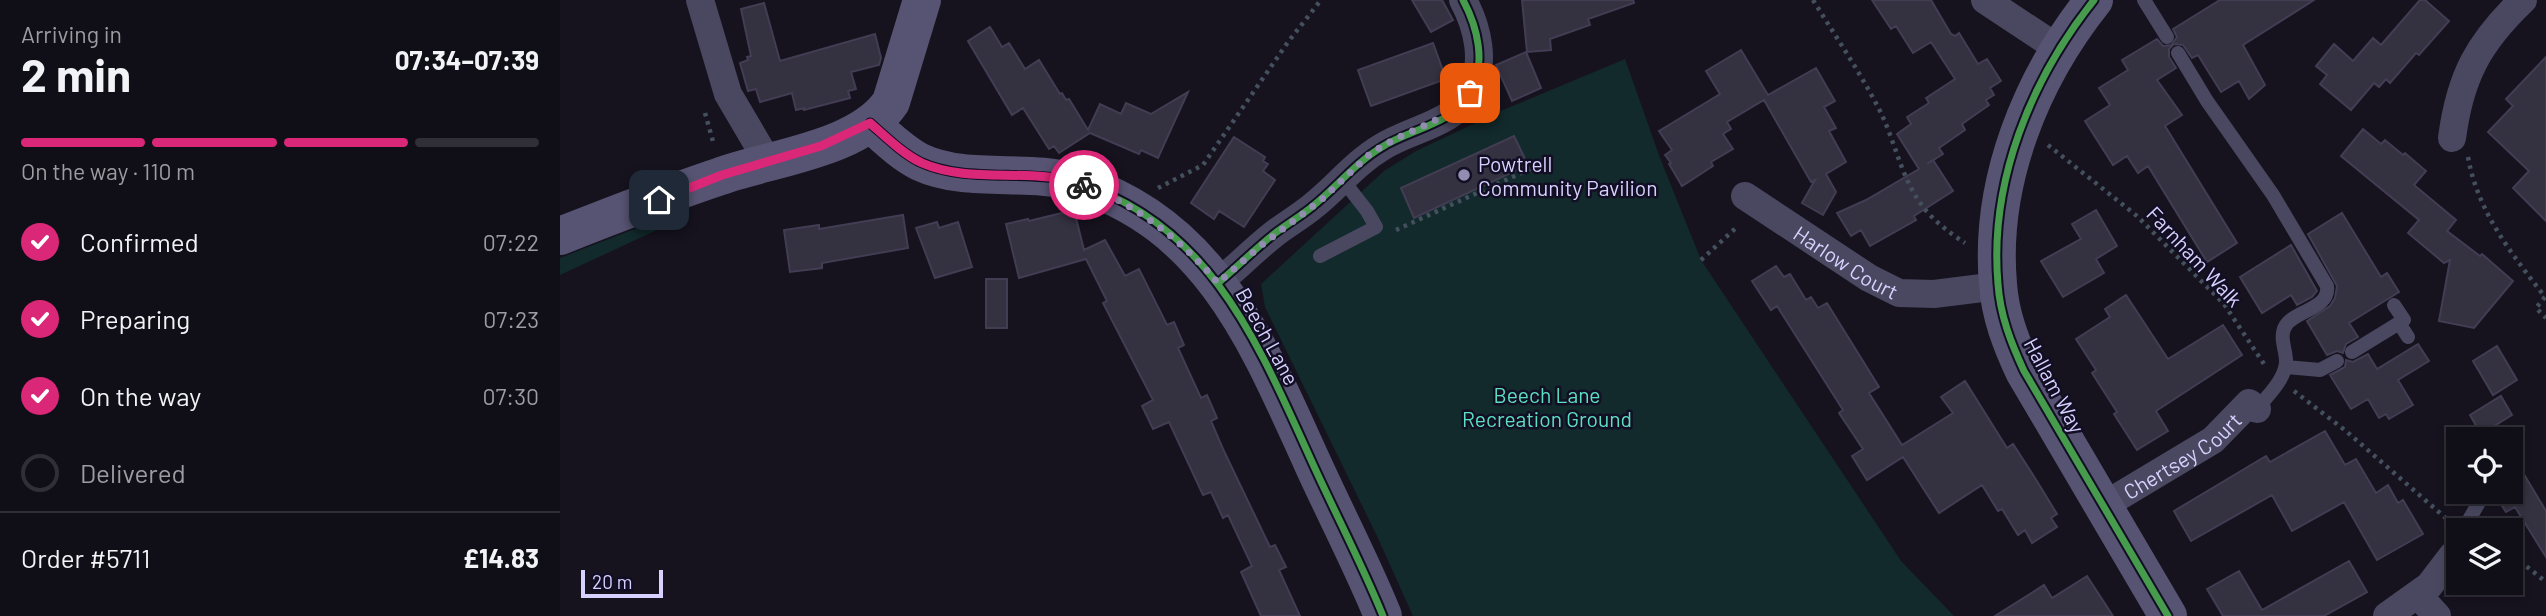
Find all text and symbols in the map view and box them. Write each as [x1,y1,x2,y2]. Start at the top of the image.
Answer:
text: Arriving in [21,20,122,48]
text: 07:34–07:39 [395,44,539,75]
text: 2 min [21,46,131,101]
pin [1440,63,1500,123]
icon: bag [1451,74,1489,112]
courier [1049,150,1119,220]
place label: Powtrell Community Pavilion [1478,151,1658,200]
text: On the way · 110 m [21,157,195,185]
icon: bike [1065,166,1103,204]
marker: Powtrell Community Pavilion [1456,167,1472,183]
pin [629,170,689,230]
icon: home [640,181,678,219]
street label: Farnham Walk [2142,201,2248,311]
street label: Harlow Court [1790,220,1903,303]
icon: check [21,223,59,261]
text: Confirmed [80,226,199,257]
text: 07:22 [483,228,539,256]
street label: Beech Lane [1231,283,1305,389]
icon: check [21,300,59,338]
text: Preparing [80,303,190,334]
text: 07:23 [483,305,539,333]
street label: Hallam Way [2020,333,2091,437]
icon: check [21,377,59,415]
text: On the way [80,380,201,411]
text: 07:30 [482,382,539,410]
park label: Beech Lane Recreation Ground [1462,382,1632,431]
street label: Chertsey Court [2119,407,2246,504]
map controls [2446,427,2523,595]
button: locate [2446,427,2523,504]
text: Delivered [80,457,186,488]
button: layers [2446,518,2523,595]
text: Order #5711 [21,542,150,573]
text: £14.83 [463,542,539,573]
scale bar [581,567,663,599]
text: 20 m [592,570,632,593]

